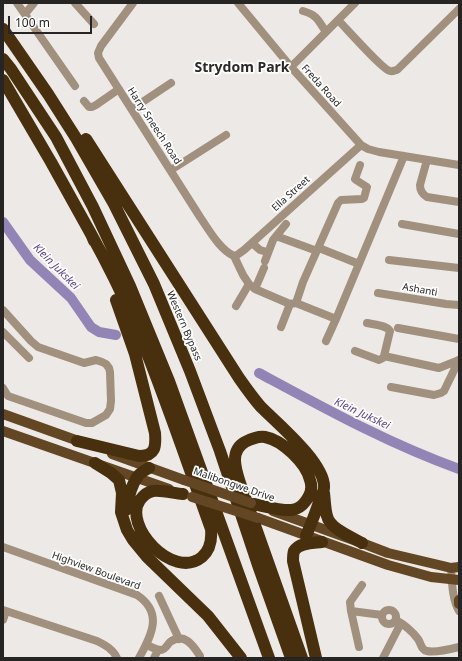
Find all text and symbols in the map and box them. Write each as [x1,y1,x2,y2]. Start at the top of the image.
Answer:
scale bar [10,8,94,34]
text: 100 m [15,14,50,31]
district label: Strydom Park [195,60,289,76]
street label: Freda Road [299,62,343,110]
street label: Harry Sneech Road [125,85,183,167]
street label: Ella Street [270,174,312,214]
water label: Klein Jukskei [30,241,82,293]
street label: Ashanti [402,281,438,299]
street label: Western Bypass [164,289,204,363]
water label: Klein Jukskei [332,395,392,433]
street label: Malibongwe Drive [192,465,276,505]
street label: Highview Boulevard [50,549,142,593]

